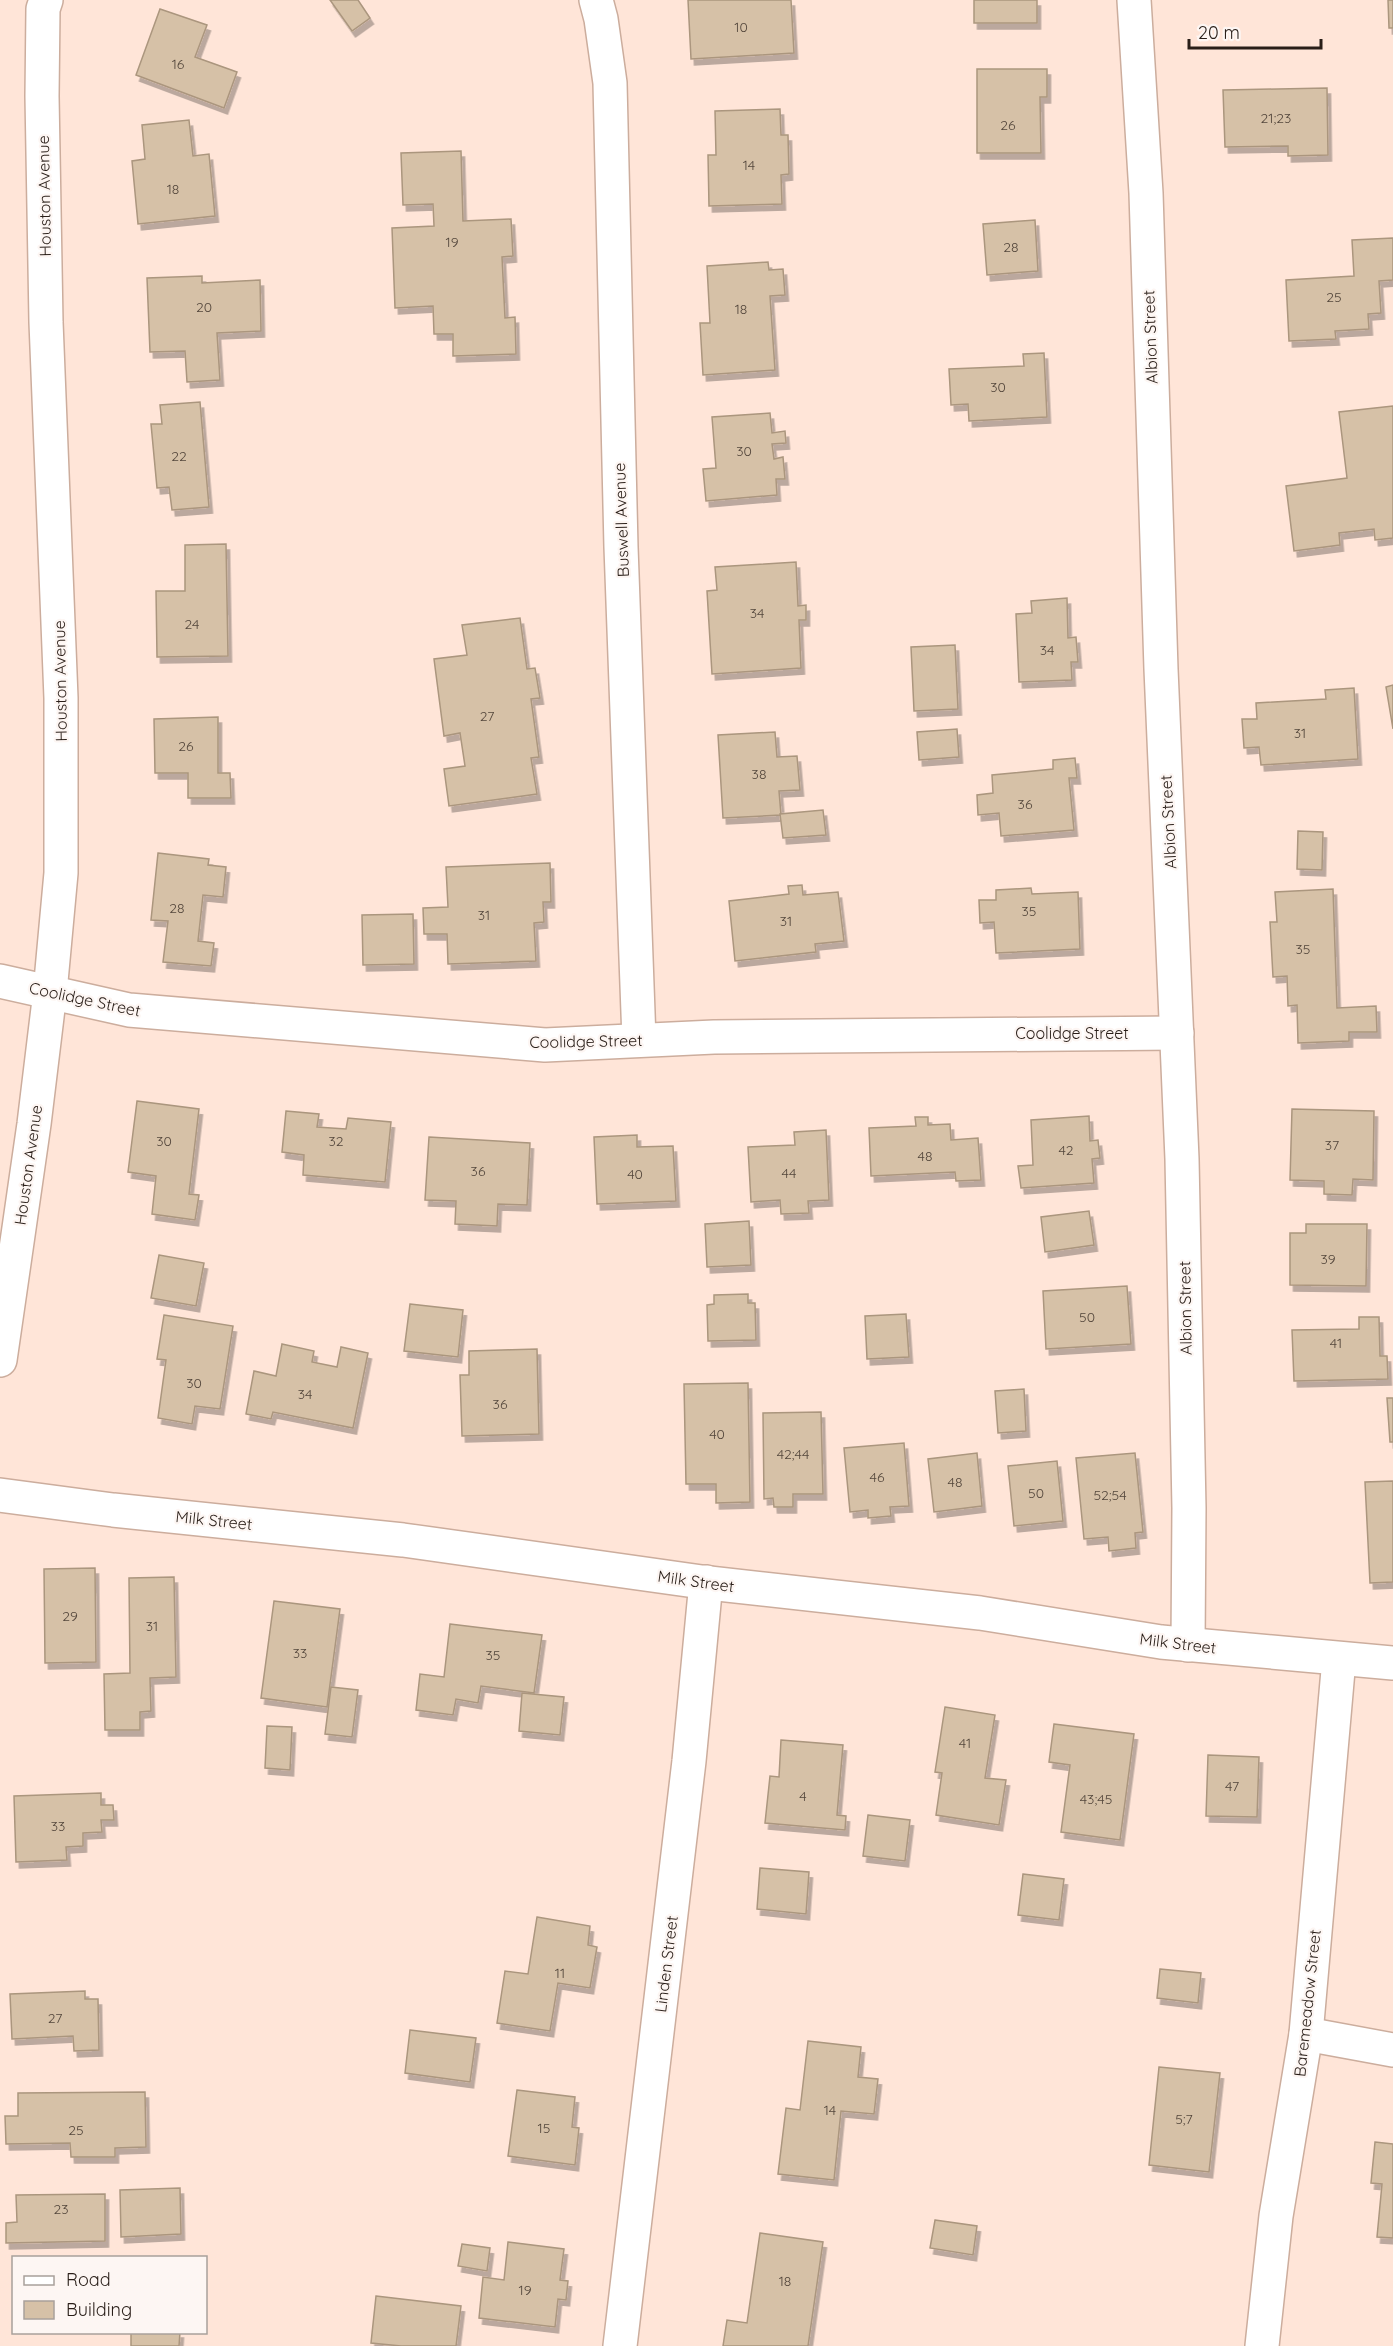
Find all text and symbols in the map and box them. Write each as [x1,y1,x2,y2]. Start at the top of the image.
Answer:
scale bar [1189,12,1321,50]
house number: 10 [734,18,748,36]
text: 20 m [1198,21,1240,44]
house number: 16 [172,55,185,73]
house number: 21;23 [1261,109,1291,127]
house number: 26 [1000,116,1016,134]
street label: Houston Avenue [33,135,55,257]
house number: 14 [743,156,755,174]
house number: 18 [167,180,179,198]
house number: 19 [446,233,459,251]
house number: 28 [1003,238,1019,256]
house number: 25 [1326,288,1342,306]
street label: Albion Street [1138,290,1162,384]
house number: 20 [196,298,212,316]
house number: 18 [735,300,747,318]
house number: 30 [990,378,1006,396]
house number: 30 [736,442,752,460]
house number: 22 [171,447,187,465]
street label: Buswell Avenue [609,462,633,578]
house number: 34 [750,604,764,622]
house number: 24 [185,615,199,633]
street label: Houston Avenue [49,620,71,742]
house number: 34 [1040,641,1054,659]
house number: 27 [480,707,494,725]
house number: 31 [1294,724,1306,742]
house number: 26 [178,737,194,755]
house number: 38 [752,765,766,783]
street label: Albion Street [1156,774,1180,870]
house number: 36 [1018,795,1033,813]
house number: 28 [169,899,185,917]
house number: 35 [1022,902,1036,920]
house number: 31 [478,906,490,924]
house number: 31 [780,912,792,930]
house number: 35 [1296,940,1310,958]
street label: Coolidge Street [27,977,143,1021]
street label: Coolidge Street [1015,1023,1129,1043]
street label: Coolidge Street [529,1030,643,1052]
street label: Houston Avenue [10,1104,46,1226]
house number: 30 [156,1132,172,1150]
house number: 32 [328,1132,344,1150]
house number: 37 [1325,1136,1339,1154]
house number: 42 [1058,1141,1074,1159]
house number: 48 [918,1147,932,1165]
house number: 36 [471,1162,486,1180]
house number: 44 [782,1164,796,1182]
house number: 40 [627,1165,643,1183]
house number: 39 [1320,1250,1336,1268]
street label: Albion Street [1174,1261,1196,1355]
house number: 50 [1079,1308,1095,1326]
house number: 41 [1330,1334,1342,1352]
house number: 30 [186,1374,202,1392]
house number: 34 [298,1385,312,1403]
house number: 36 [493,1395,508,1413]
house number: 40 [709,1425,725,1443]
house number: 42;44 [777,1445,809,1463]
house number: 46 [870,1468,885,1486]
house number: 48 [948,1473,962,1491]
house number: 50 [1028,1484,1044,1502]
house number: 52;54 [1093,1486,1127,1504]
street label: Milk Street [175,1506,253,1534]
street label: Milk Street [656,1566,736,1596]
house number: 29 [62,1607,78,1625]
house number: 31 [146,1617,158,1635]
street label: Milk Street [1139,1628,1217,1658]
house number: 33 [293,1644,307,1662]
house number: 35 [486,1646,500,1664]
house number: 41 [959,1734,971,1752]
house number: 47 [1225,1777,1239,1795]
house number: 4 [799,1787,807,1805]
house number: 43;45 [1080,1790,1112,1808]
house number: 33 [51,1817,65,1835]
street label: Linden Street [650,1915,682,2013]
street label: Baremeadow Street [1289,1928,1325,2078]
house number: 11 [555,1964,565,1982]
house number: 27 [48,2009,62,2027]
house number: 14 [824,2101,836,2119]
house number: 5;7 [1175,2110,1193,2128]
house number: 15 [538,2119,550,2137]
house number: 25 [68,2121,84,2139]
house number: 23 [53,2200,69,2218]
legend [12,2256,207,2334]
text: Road [66,2268,111,2291]
house number: 18 [779,2272,791,2290]
house number: 19 [519,2281,532,2299]
text: Building [66,2298,132,2321]

